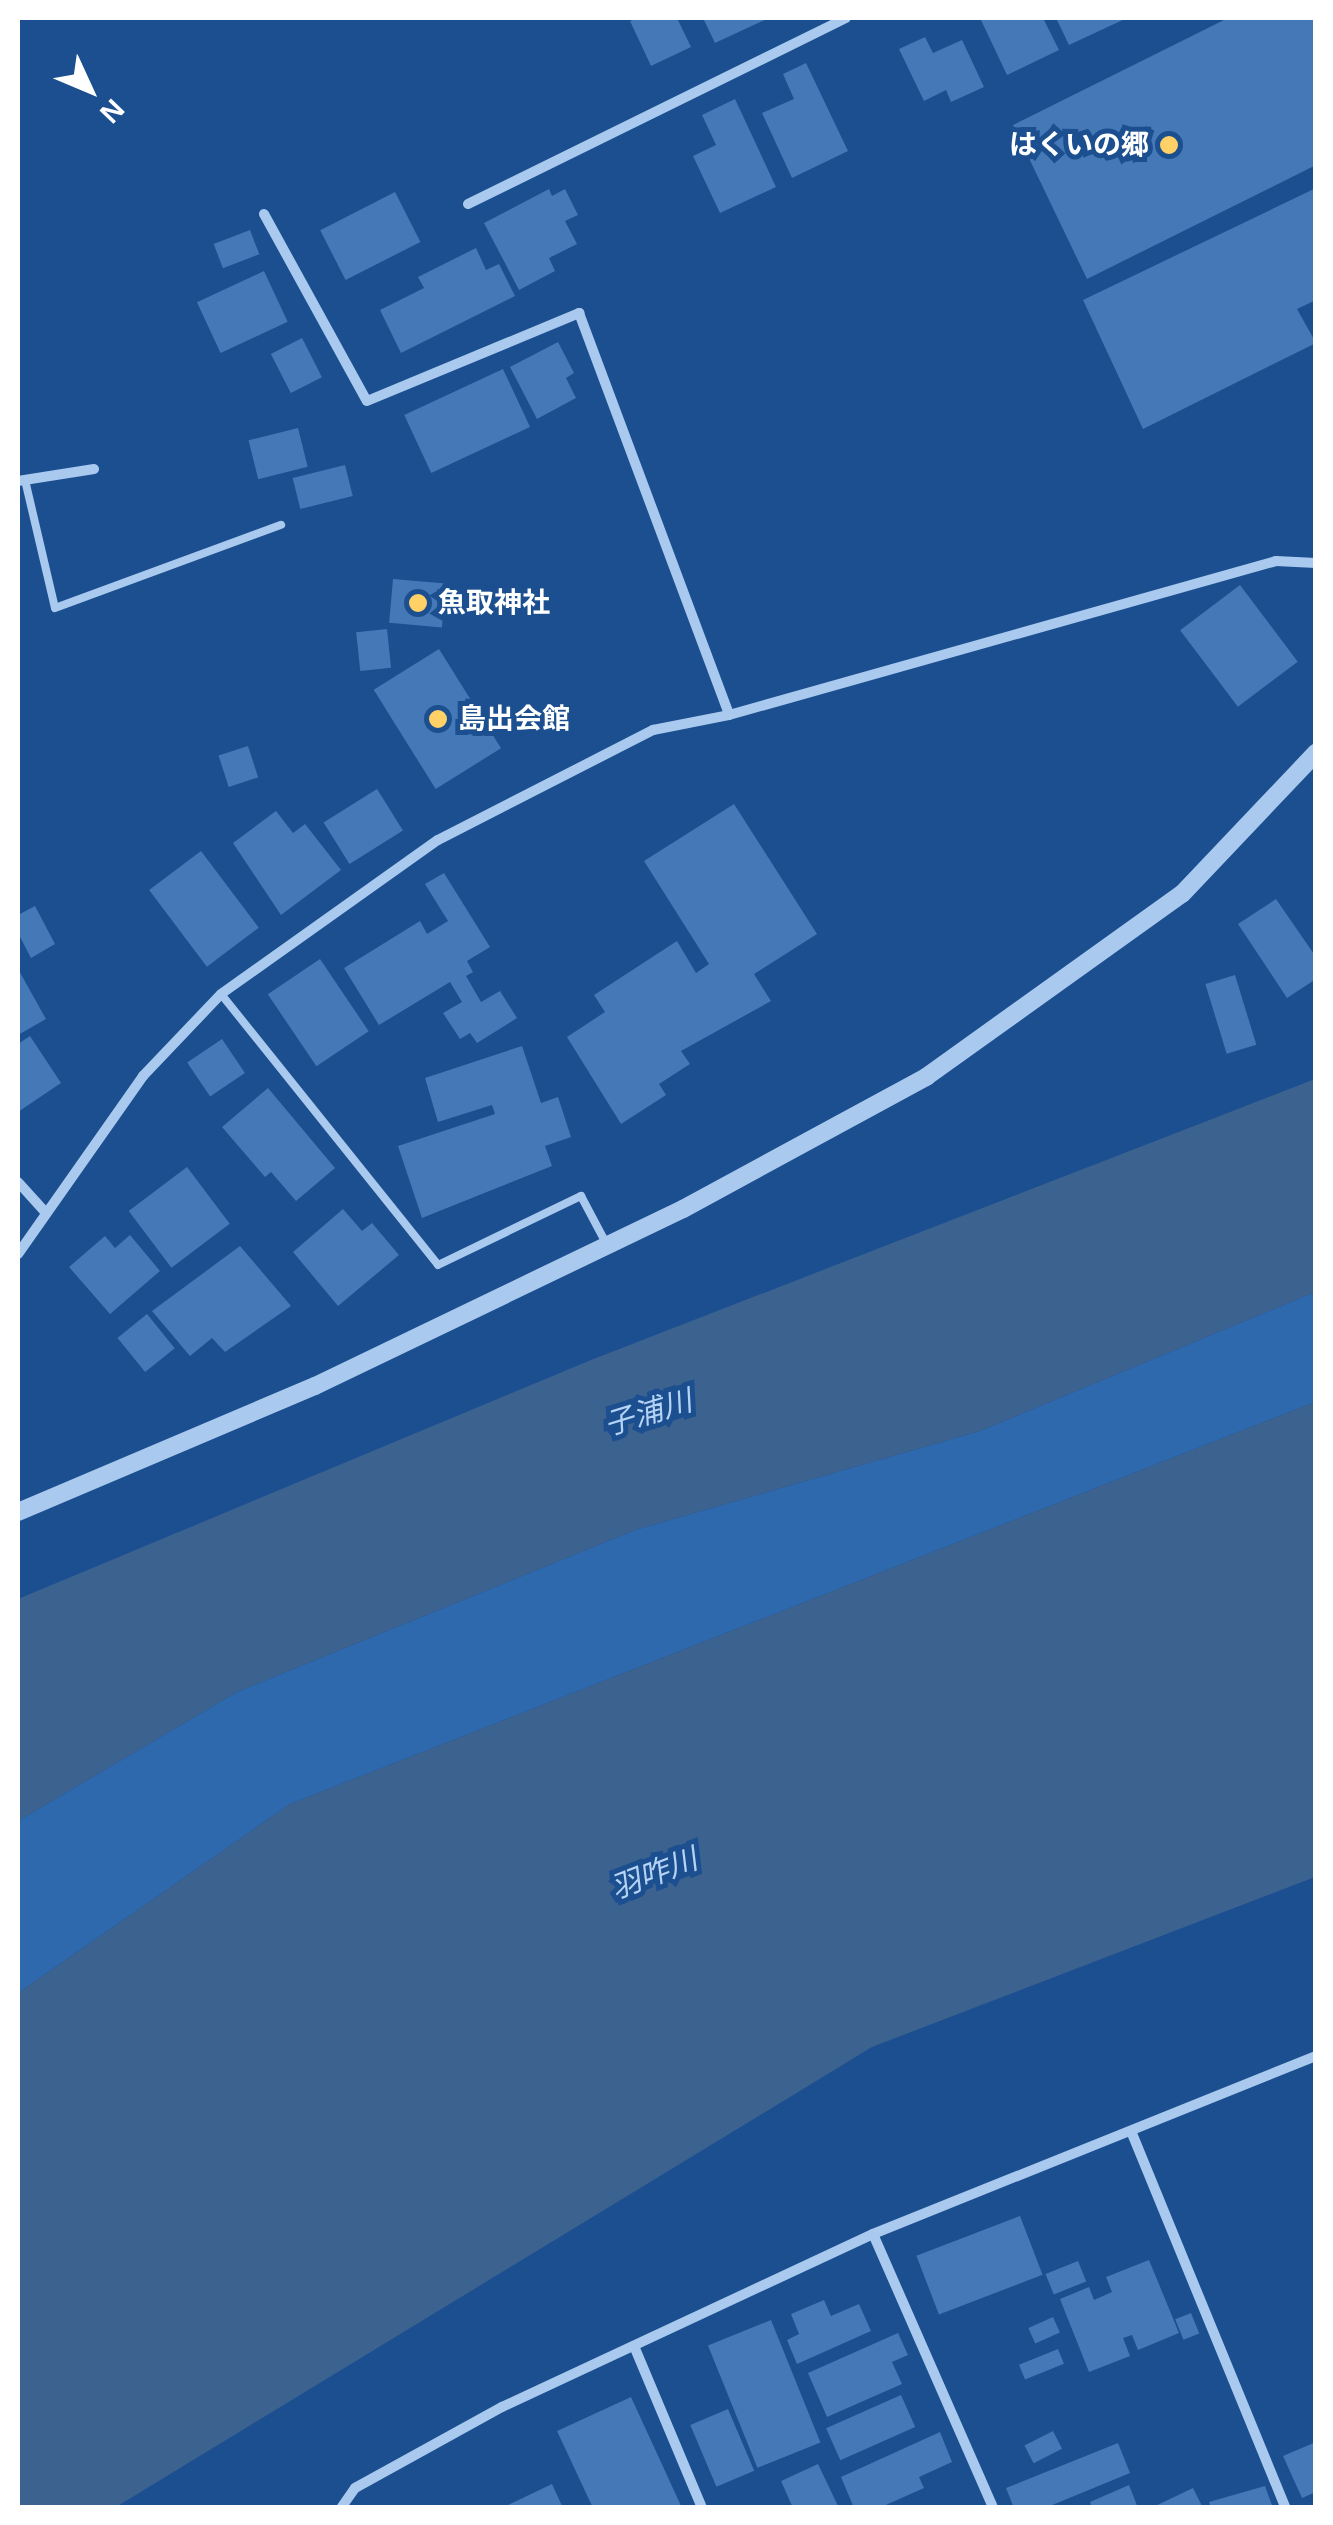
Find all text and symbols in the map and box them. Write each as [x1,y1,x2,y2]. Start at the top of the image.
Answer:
north arrow [40,40,140,140]
text: N [94,93,130,129]
place label: はくいの郷 [1009,128,1149,162]
marker: はくいの郷 [1158,134,1180,156]
place label: 魚取神社 [438,586,550,620]
marker: 魚取神社 [407,592,429,614]
place label: 島出会館 [458,702,570,736]
marker: 島出会館 [427,708,449,730]
water label: 子浦川 [600,1383,696,1443]
water label: 羽咋川 [606,1841,702,1907]

